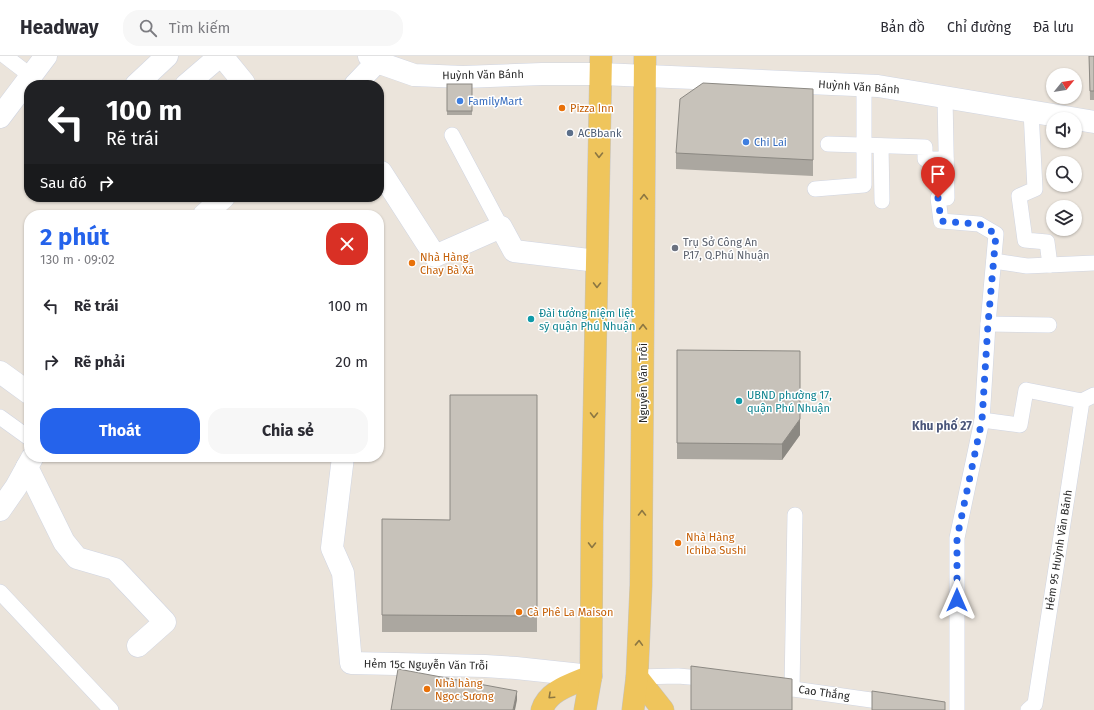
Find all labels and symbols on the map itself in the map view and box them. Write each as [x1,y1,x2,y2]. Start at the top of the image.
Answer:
street label: Huỳnh Văn Bánh [442,68,524,82]
north arrow [1046,68,1082,104]
street label: Huỳnh Văn Bánh [818,78,900,96]
place label: FamilyMart [468,95,523,108]
marker: FamilyMart [455,96,465,106]
place label: Pizza Inn [570,102,614,115]
marker: Pizza Inn [557,103,567,113]
place label: ACBbank [578,127,622,140]
marker: ACBbank [565,128,575,138]
place label: Chi Lai [754,136,787,149]
marker: Chi Lai [741,137,751,147]
one-way arrow [595,152,603,158]
pin [921,157,955,198]
one-way arrow [640,194,648,200]
place label: Trụ Sở Công An P.17, Q.Phú Nhuận [683,236,770,262]
marker: Trụ Sở Công An P.17, Q.Phú Nhuận [670,243,680,253]
place label: Nhà Hàng Chay Bà Xã [420,251,474,277]
marker: Nhà Hàng Chay Bà Xã [407,258,417,268]
one-way arrow [592,282,601,288]
place label: Đài tưởng niệm liệt sỹ quận Phú Nhuận [539,307,635,333]
marker: Đài tưởng niệm liệt sỹ quận Phú Nhuận [526,314,536,324]
one-way arrow [639,324,647,330]
street label: Nguyễn Văn Trỗi [637,343,650,423]
place label: UBND phường 17, quận Phú Nhuận [747,389,832,415]
marker: UBND phường 17, quận Phú Nhuận [734,396,744,406]
one-way arrow [590,412,598,418]
district label: Khu phố 27 [912,417,972,433]
street label: Hẻm 95 Huỳnh Văn Bánh [1043,489,1075,611]
one-way arrow [638,510,646,516]
place label: Nhà Hàng Ichiba Sushi [686,531,746,557]
marker: Nhà Hàng Ichiba Sushi [673,538,683,548]
one-way arrow [588,542,596,548]
position arrow [936,579,978,621]
place label: Cà Phê La Maison [527,606,613,619]
marker: Cà Phê La Maison [514,607,524,617]
one-way arrow [634,640,643,646]
street label: Hẻm 15c Nguyễn Văn Trỗi [364,657,488,673]
place label: Nhà hàng Ngọc Sương [435,677,494,703]
street label: Cao Thắng [798,682,851,703]
marker: Nhà hàng Ngọc Sương [422,684,432,694]
one-way arrow [548,692,556,699]

